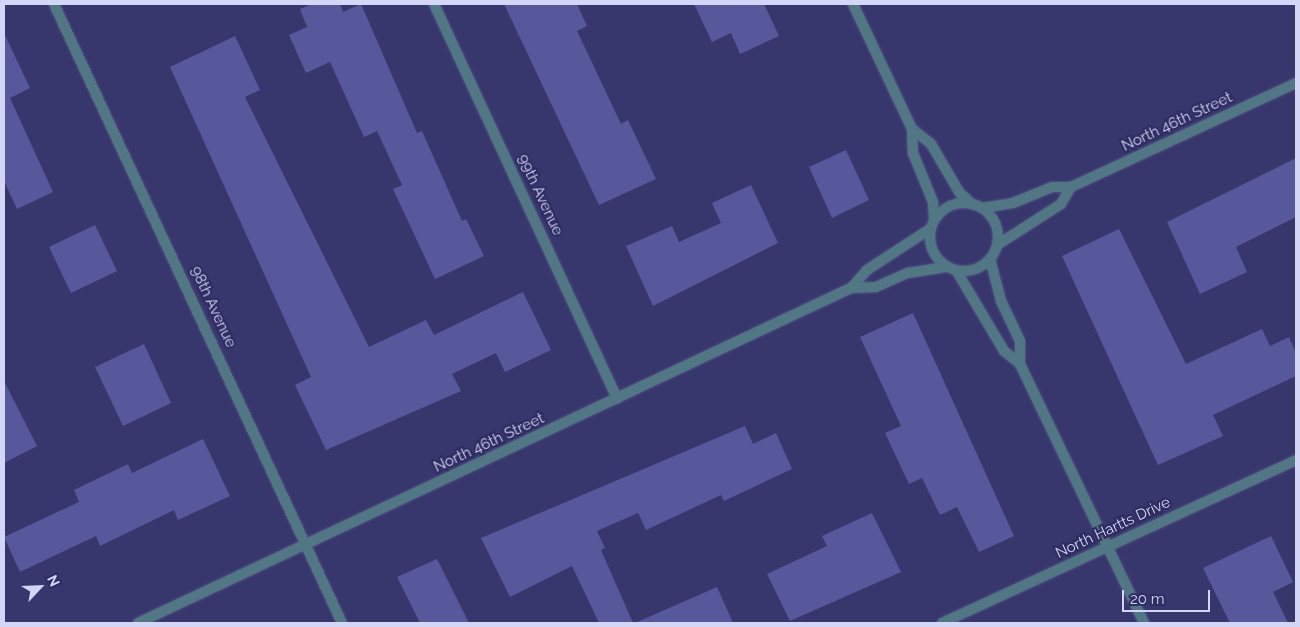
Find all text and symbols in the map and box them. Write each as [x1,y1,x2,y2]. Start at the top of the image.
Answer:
street label: North 46th Street [1119,89,1235,155]
street label: 99th Avenue [513,151,567,239]
street label: 98th Avenue [186,263,240,351]
street label: North 46th Street [431,410,547,476]
street label: North Hartts Drive [1053,494,1173,562]
north arrow [15,562,65,612]
text: N [44,572,63,589]
scale bar [1125,580,1212,612]
text: 20 m [1130,590,1165,608]

